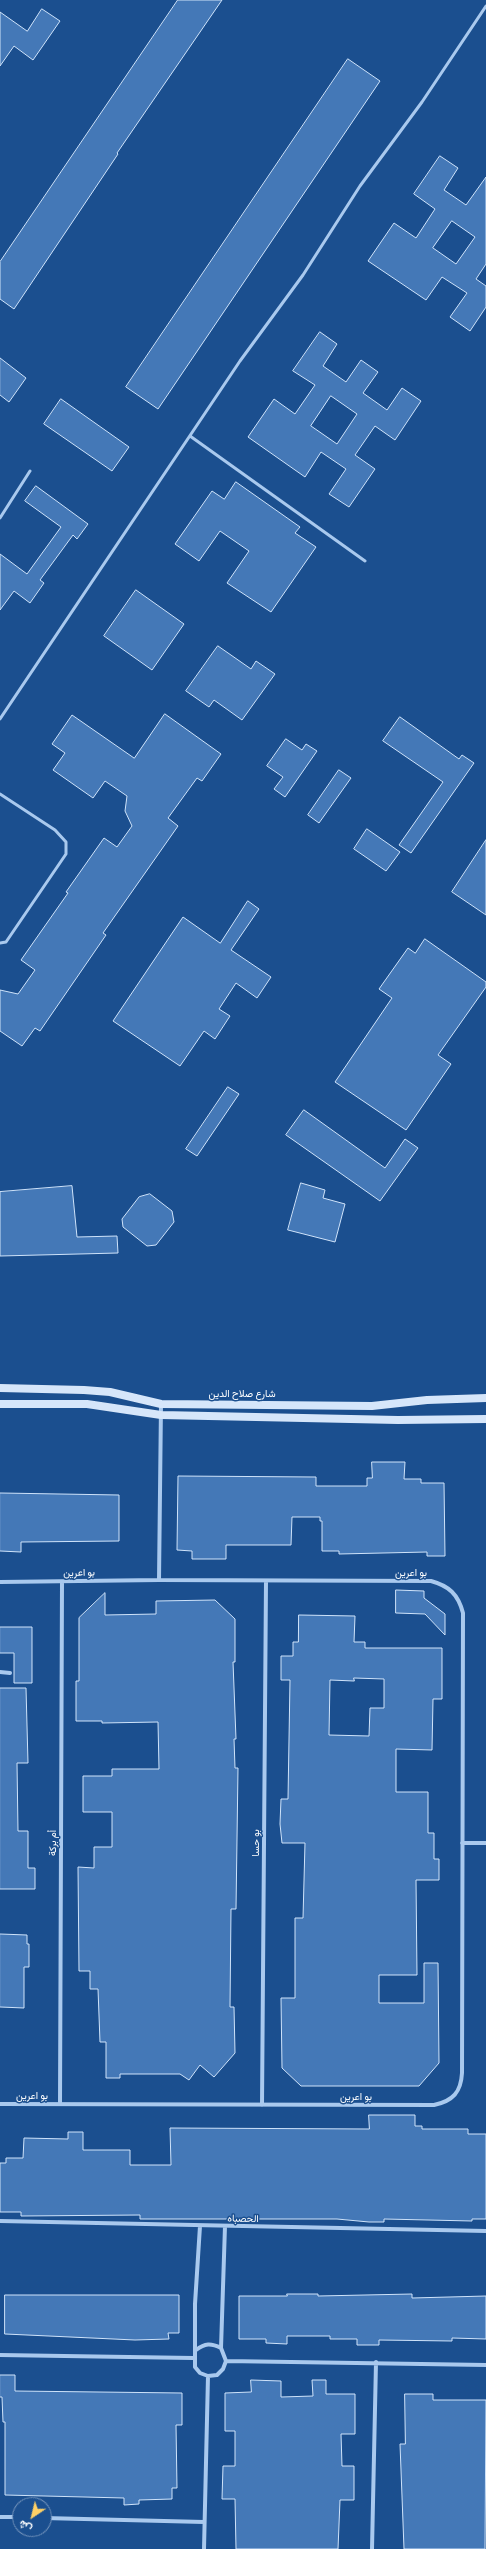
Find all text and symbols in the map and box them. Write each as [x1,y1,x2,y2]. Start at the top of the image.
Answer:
street label: شارع صلاح الدين [208,1388,276,1400]
street label: بو اعرين [63,1567,95,1579]
street label: بو اعرين [395,1567,427,1579]
street label: بو حسا [250,1829,262,1857]
street label: أم بركة [47,1830,59,1856]
street label: بو اعرين [16,2090,48,2102]
street label: بو اعرين [340,2091,372,2103]
street label: الحصباه [227,2213,259,2225]
north arrow [12,2497,52,2537]
text: ش [16,2517,35,2536]

